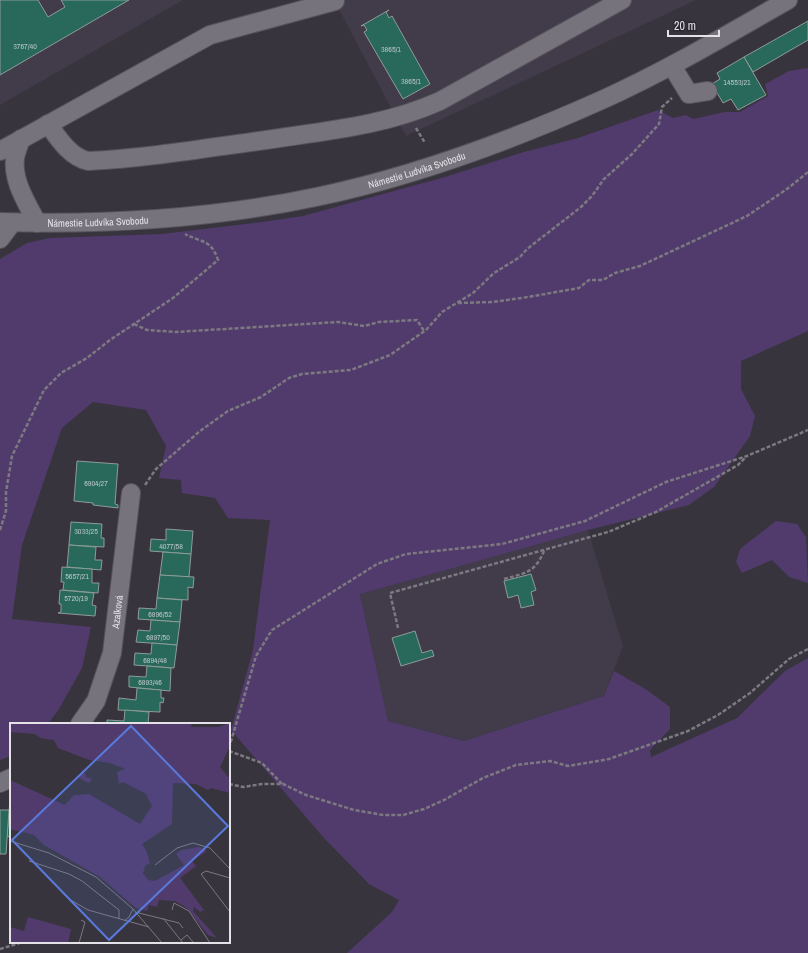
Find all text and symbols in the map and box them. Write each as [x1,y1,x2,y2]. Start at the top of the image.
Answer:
scale bar [668,12,719,38]
text: 20 m [674,18,696,34]
house number: 3767/40 [13,41,37,51]
house number: 3865/1 [381,44,401,54]
house number: 3865/1 [401,76,421,86]
house number: 14553/21 [723,77,751,87]
street label: Námestie Ludvíka Svobodu [367,149,467,191]
street label: Námestie Ludvíka Svobodu [48,214,149,230]
house number: 6904/27 [84,478,108,488]
house number: 3033/25 [74,526,98,536]
house number: 4077/58 [159,541,183,551]
house number: 5657/21 [65,571,89,581]
house number: 5720/19 [64,593,88,603]
street label: Azalková [109,594,126,630]
house number: 6896/52 [148,609,172,619]
house number: 6897/50 [146,632,170,642]
house number: 6894/48 [143,655,167,665]
house number: 6893/46 [138,677,162,687]
inset map [10,723,230,943]

